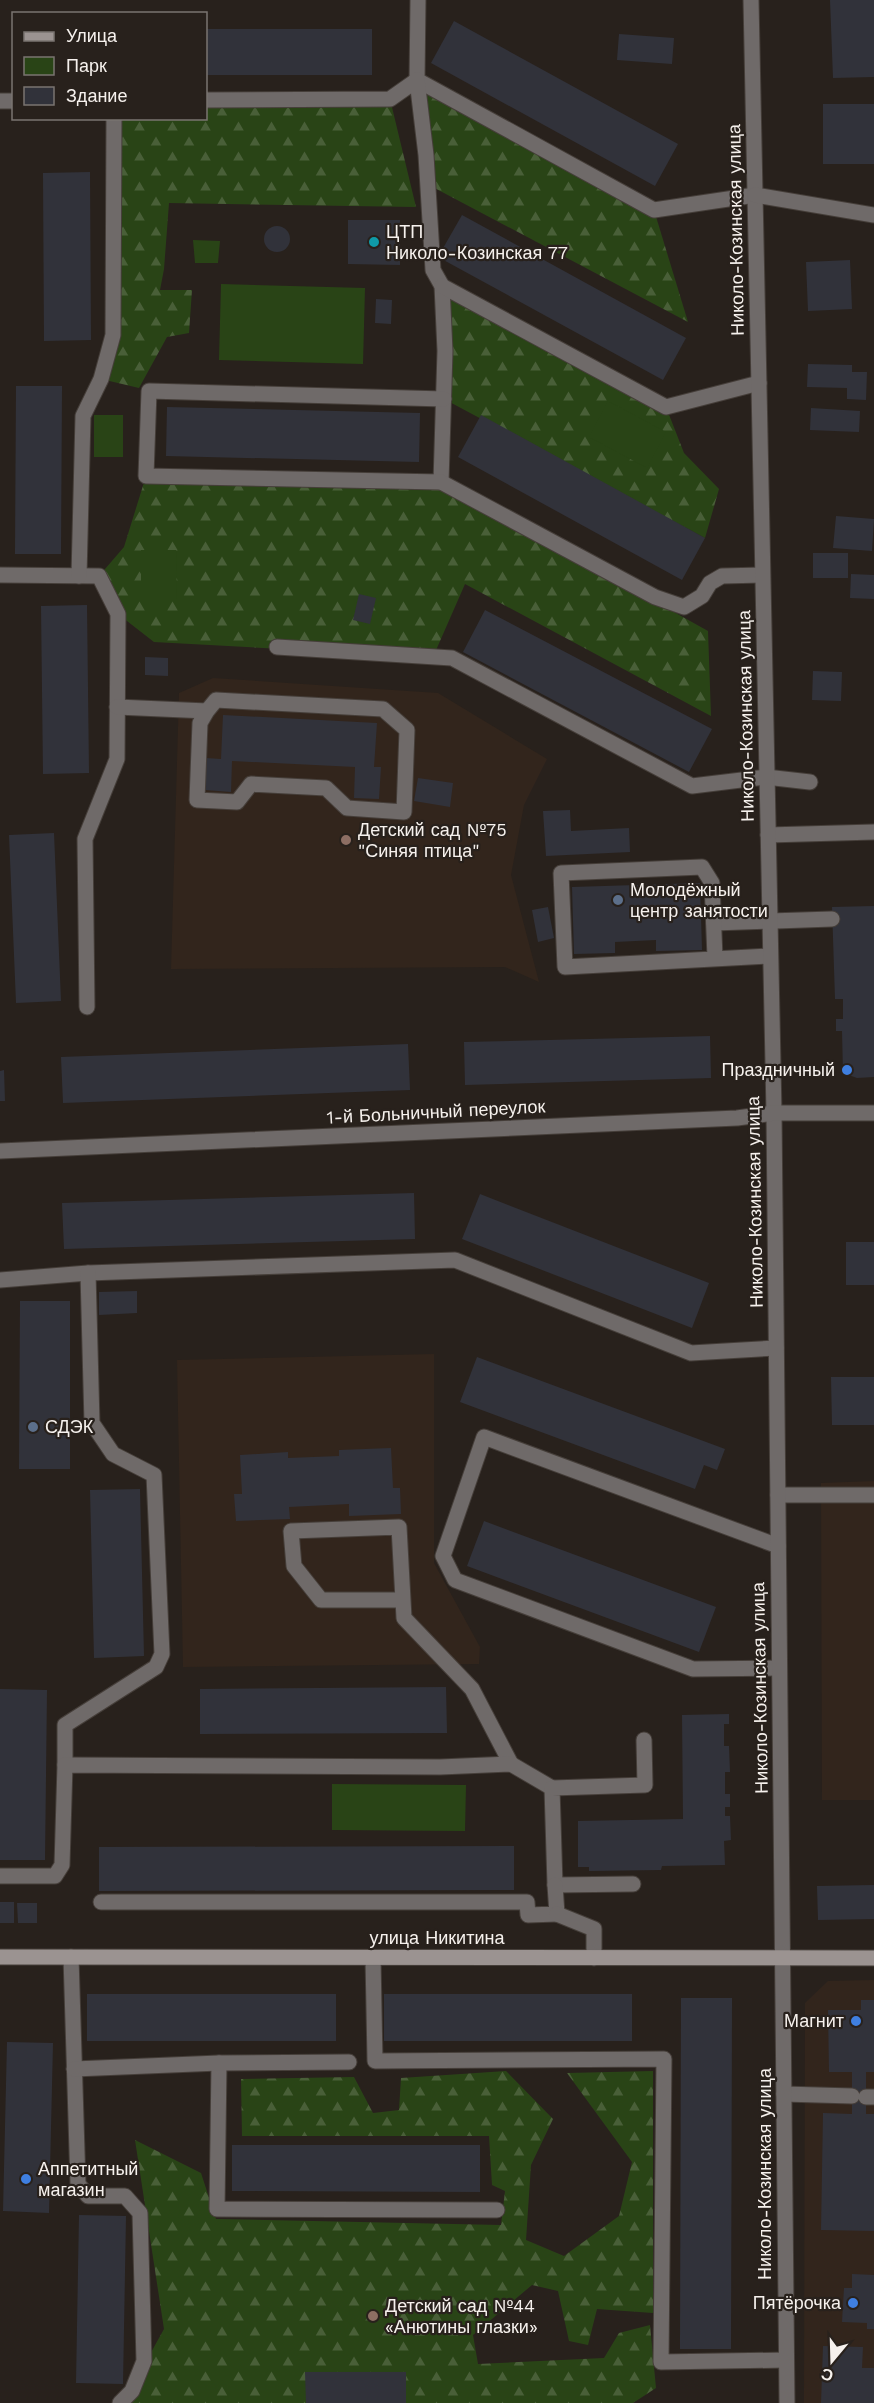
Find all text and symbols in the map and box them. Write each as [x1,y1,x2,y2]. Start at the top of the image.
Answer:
legend [12,12,207,120]
text: Улица [66,25,118,46]
text: Парк [66,55,107,76]
text: Здание [66,85,127,106]
street label: Николо-Козинская улица [723,123,748,336]
place label: ЦТП Николо-Козинская 77 [386,221,568,263]
marker: ЦТП Николо-Козинская 77 [367,235,381,249]
street label: Николо-Козинская улица [733,609,758,822]
place label: Детский сад №75 "Синяя птица" [358,819,507,861]
marker: Детский сад №75 "Синяя птица" [339,833,353,847]
place label: Молодёжный центр занятости [630,879,768,921]
marker: Молодёжный центр занятости [611,893,625,907]
place label: Праздничный [722,1059,835,1080]
marker: Праздничный [840,1063,854,1077]
street label: 1-й Больничный переулок [326,1095,546,1128]
street label: Николо-Козинская улица [742,1095,767,1308]
place label: СДЭК [45,1416,94,1437]
marker: СДЭК [26,1420,40,1434]
street label: Николо-Козинская улица [747,1581,772,1794]
street label: улица Никитина [370,1927,505,1948]
place label: Магнит [784,2010,844,2031]
marker: Магнит [849,2014,863,2028]
street label: Николо-Козинская улица [754,2067,775,2280]
place label: Аппетитный магазин [38,2158,138,2200]
marker: Аппетитный магазин [19,2172,33,2186]
place label: Пятёрочка [753,2292,842,2313]
place label: Детский сад №44 «Анютины глазки» [385,2295,538,2337]
marker: Пятёрочка [846,2296,860,2310]
marker: Детский сад №44 «Анютины глазки» [366,2309,380,2323]
north arrow [802,2331,862,2391]
text: С [818,2364,836,2386]

